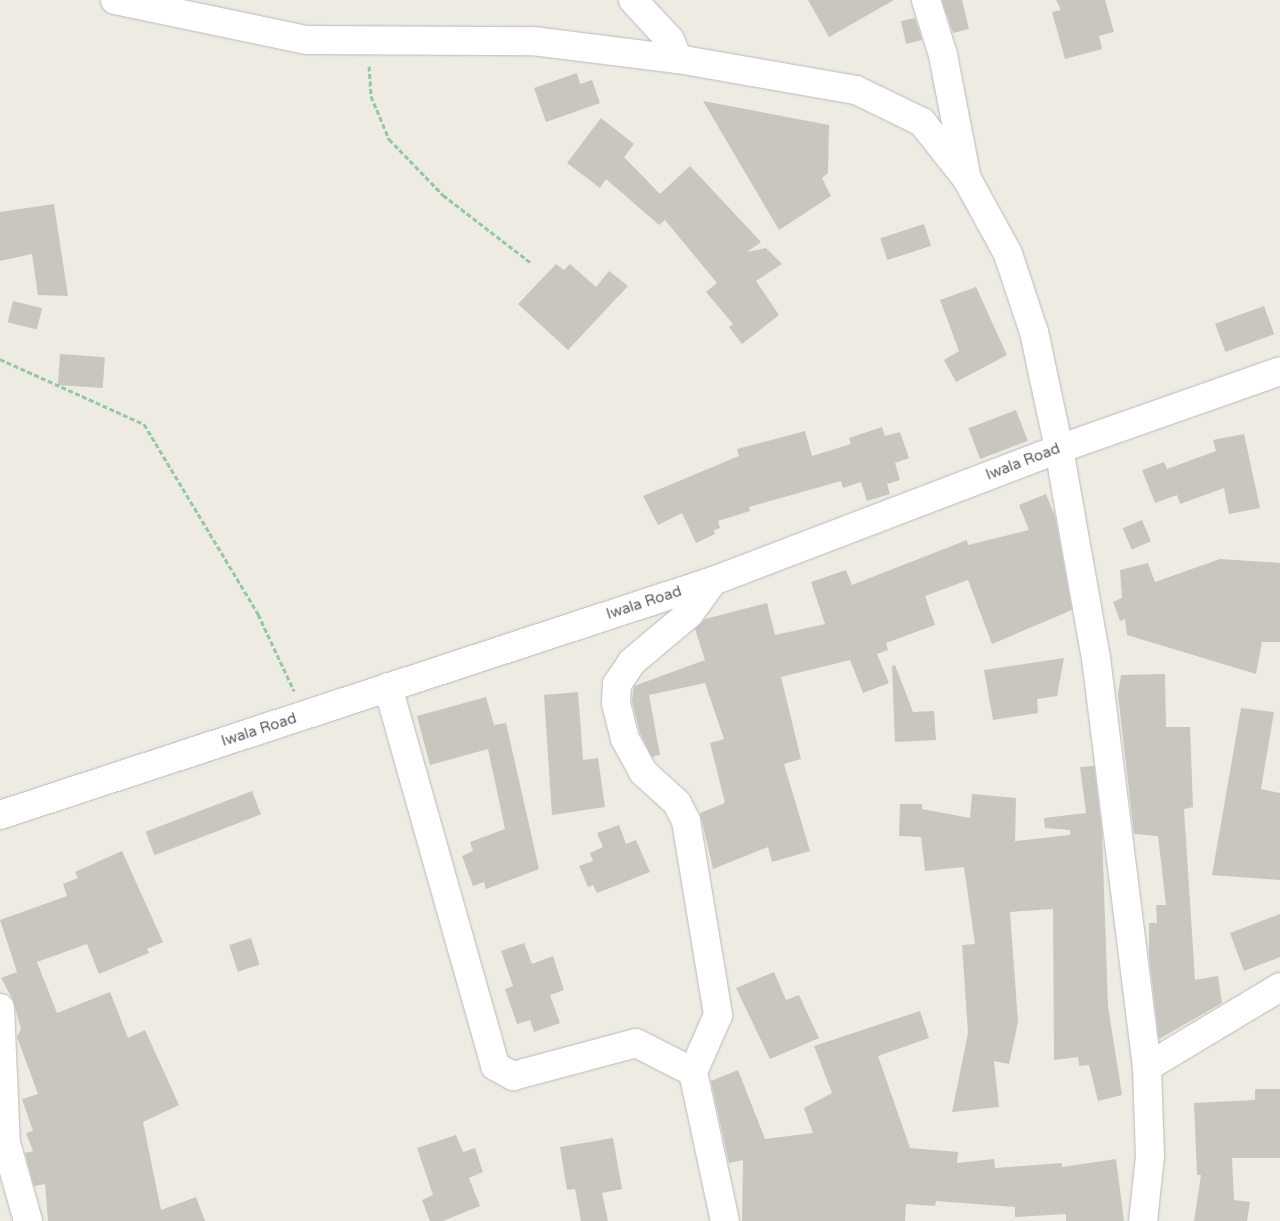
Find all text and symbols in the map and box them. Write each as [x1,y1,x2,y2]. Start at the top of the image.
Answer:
street label: Iwala Road [983,440,1063,484]
street label: Iwala Road [604,582,684,624]
street label: Iwala Road [219,709,299,751]

